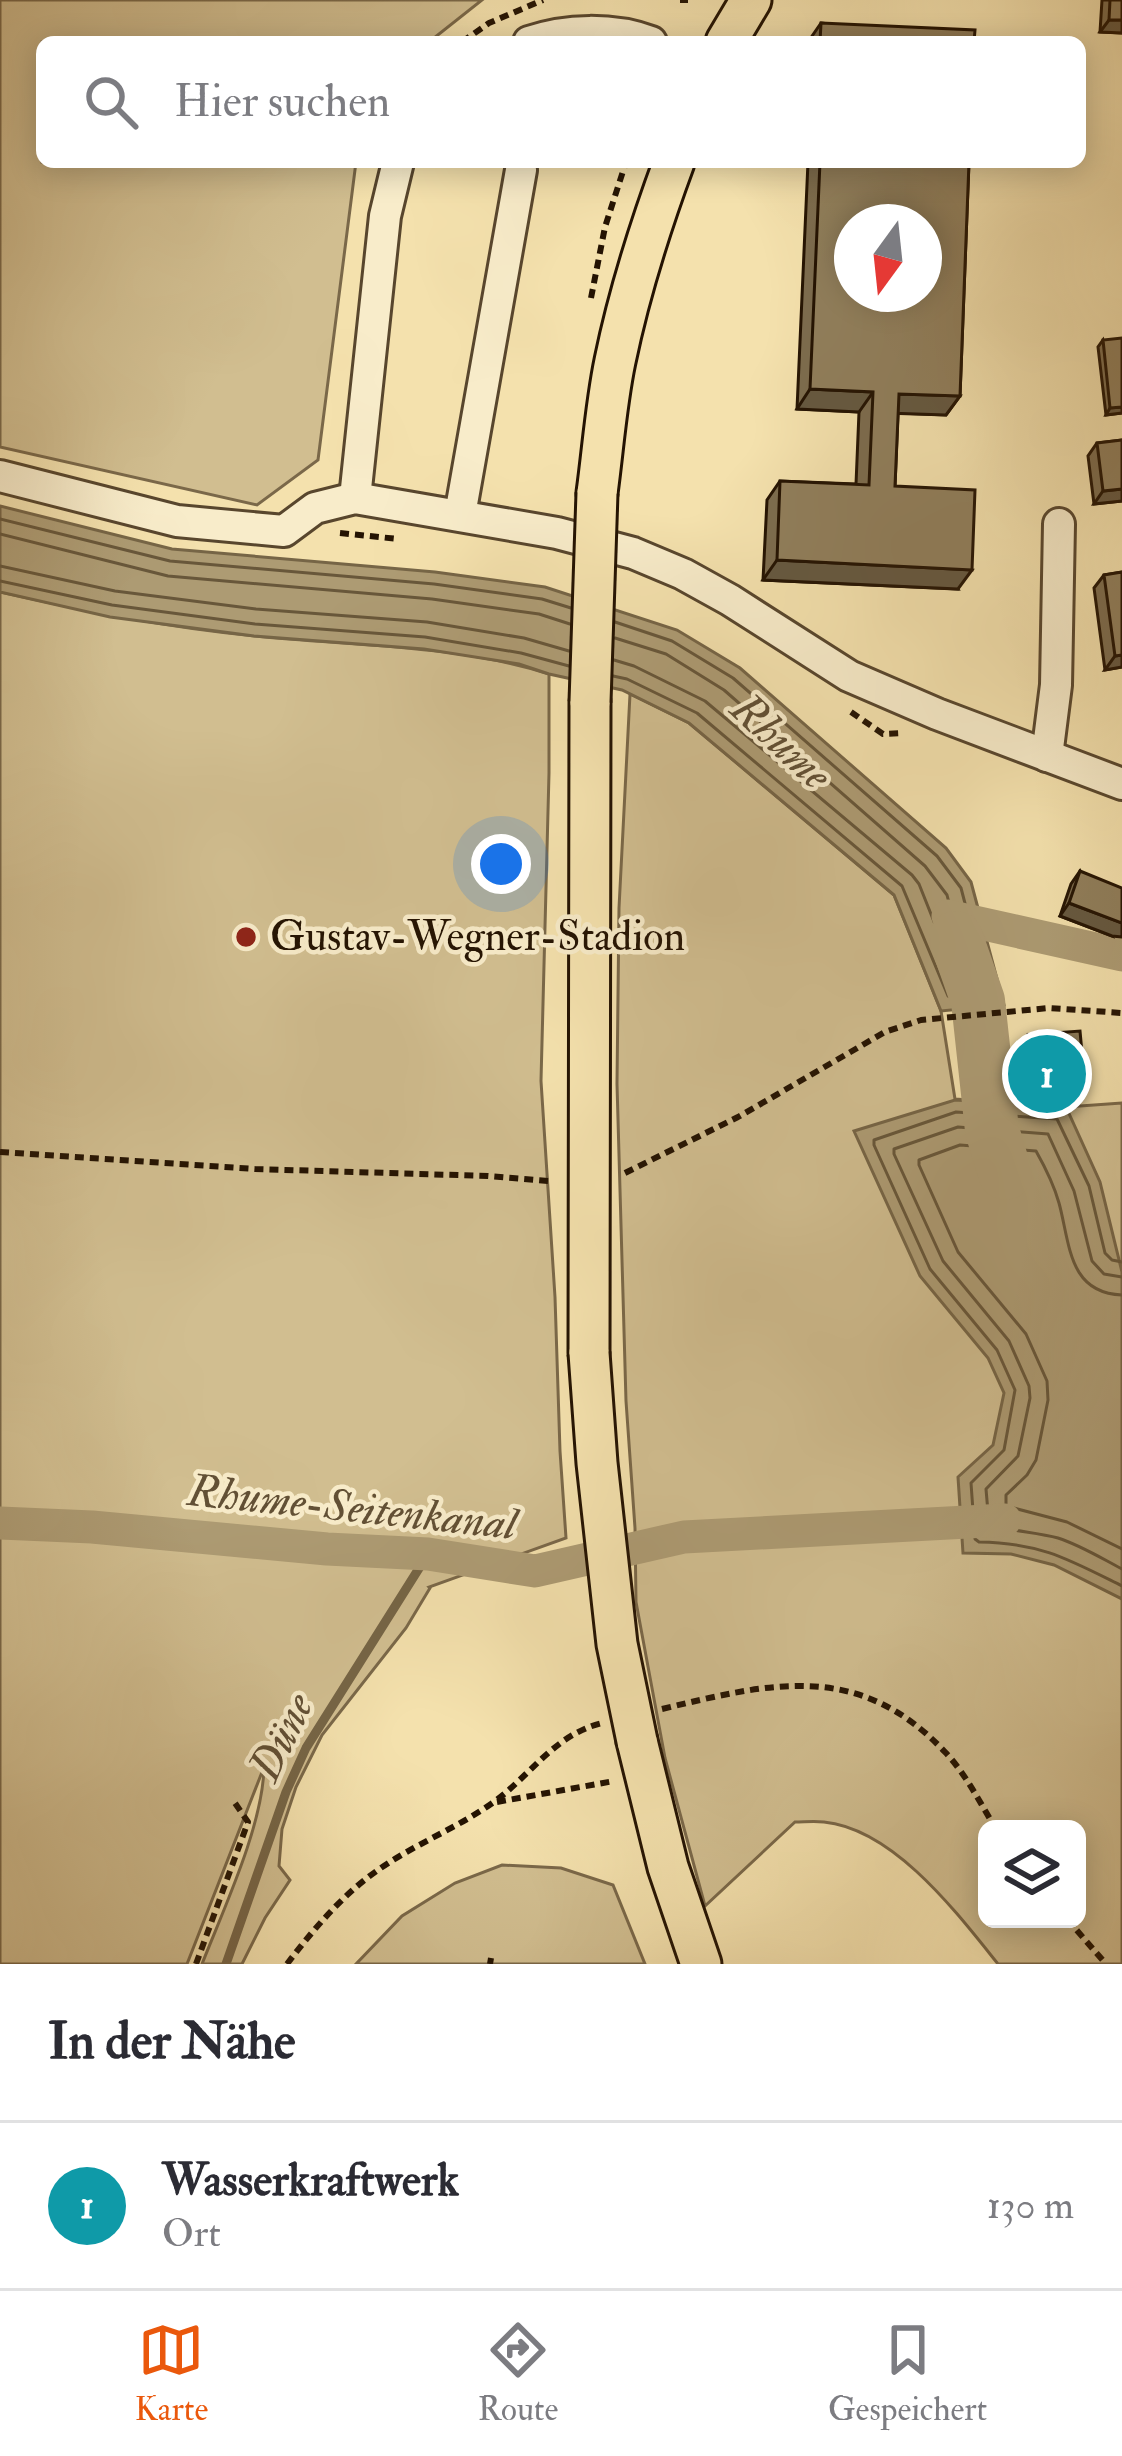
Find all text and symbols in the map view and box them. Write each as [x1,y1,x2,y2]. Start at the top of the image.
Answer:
search box [36,36,1086,168]
icon: search [78,69,144,135]
text: Hier suchen [174,74,390,130]
north arrow [834,204,942,312]
water label: Rhume [718,681,844,803]
your location [471,834,531,894]
place label: Gustav-Wegner-Stadion [270,911,685,963]
marker: Gustav-Wegner-Stadion [233,924,259,950]
pin: 1 [1008,1029,1086,1119]
water label: Rhume-Seitenkanal [184,1463,522,1553]
water label: Düne [236,1683,327,1792]
map controls [978,1820,1086,1928]
button: layers [978,1820,1086,1928]
text: In der Nähe [48,2010,295,2074]
text: Wasserkraftwerk [162,2153,459,2209]
text: 1 [80,2181,94,2230]
text: 130 m [987,2181,1074,2230]
text: Ort [162,2209,221,2258]
tab: Karte [135,2317,208,2430]
tab: Route [478,2317,558,2430]
tab: Gespeichert [828,2317,987,2430]

